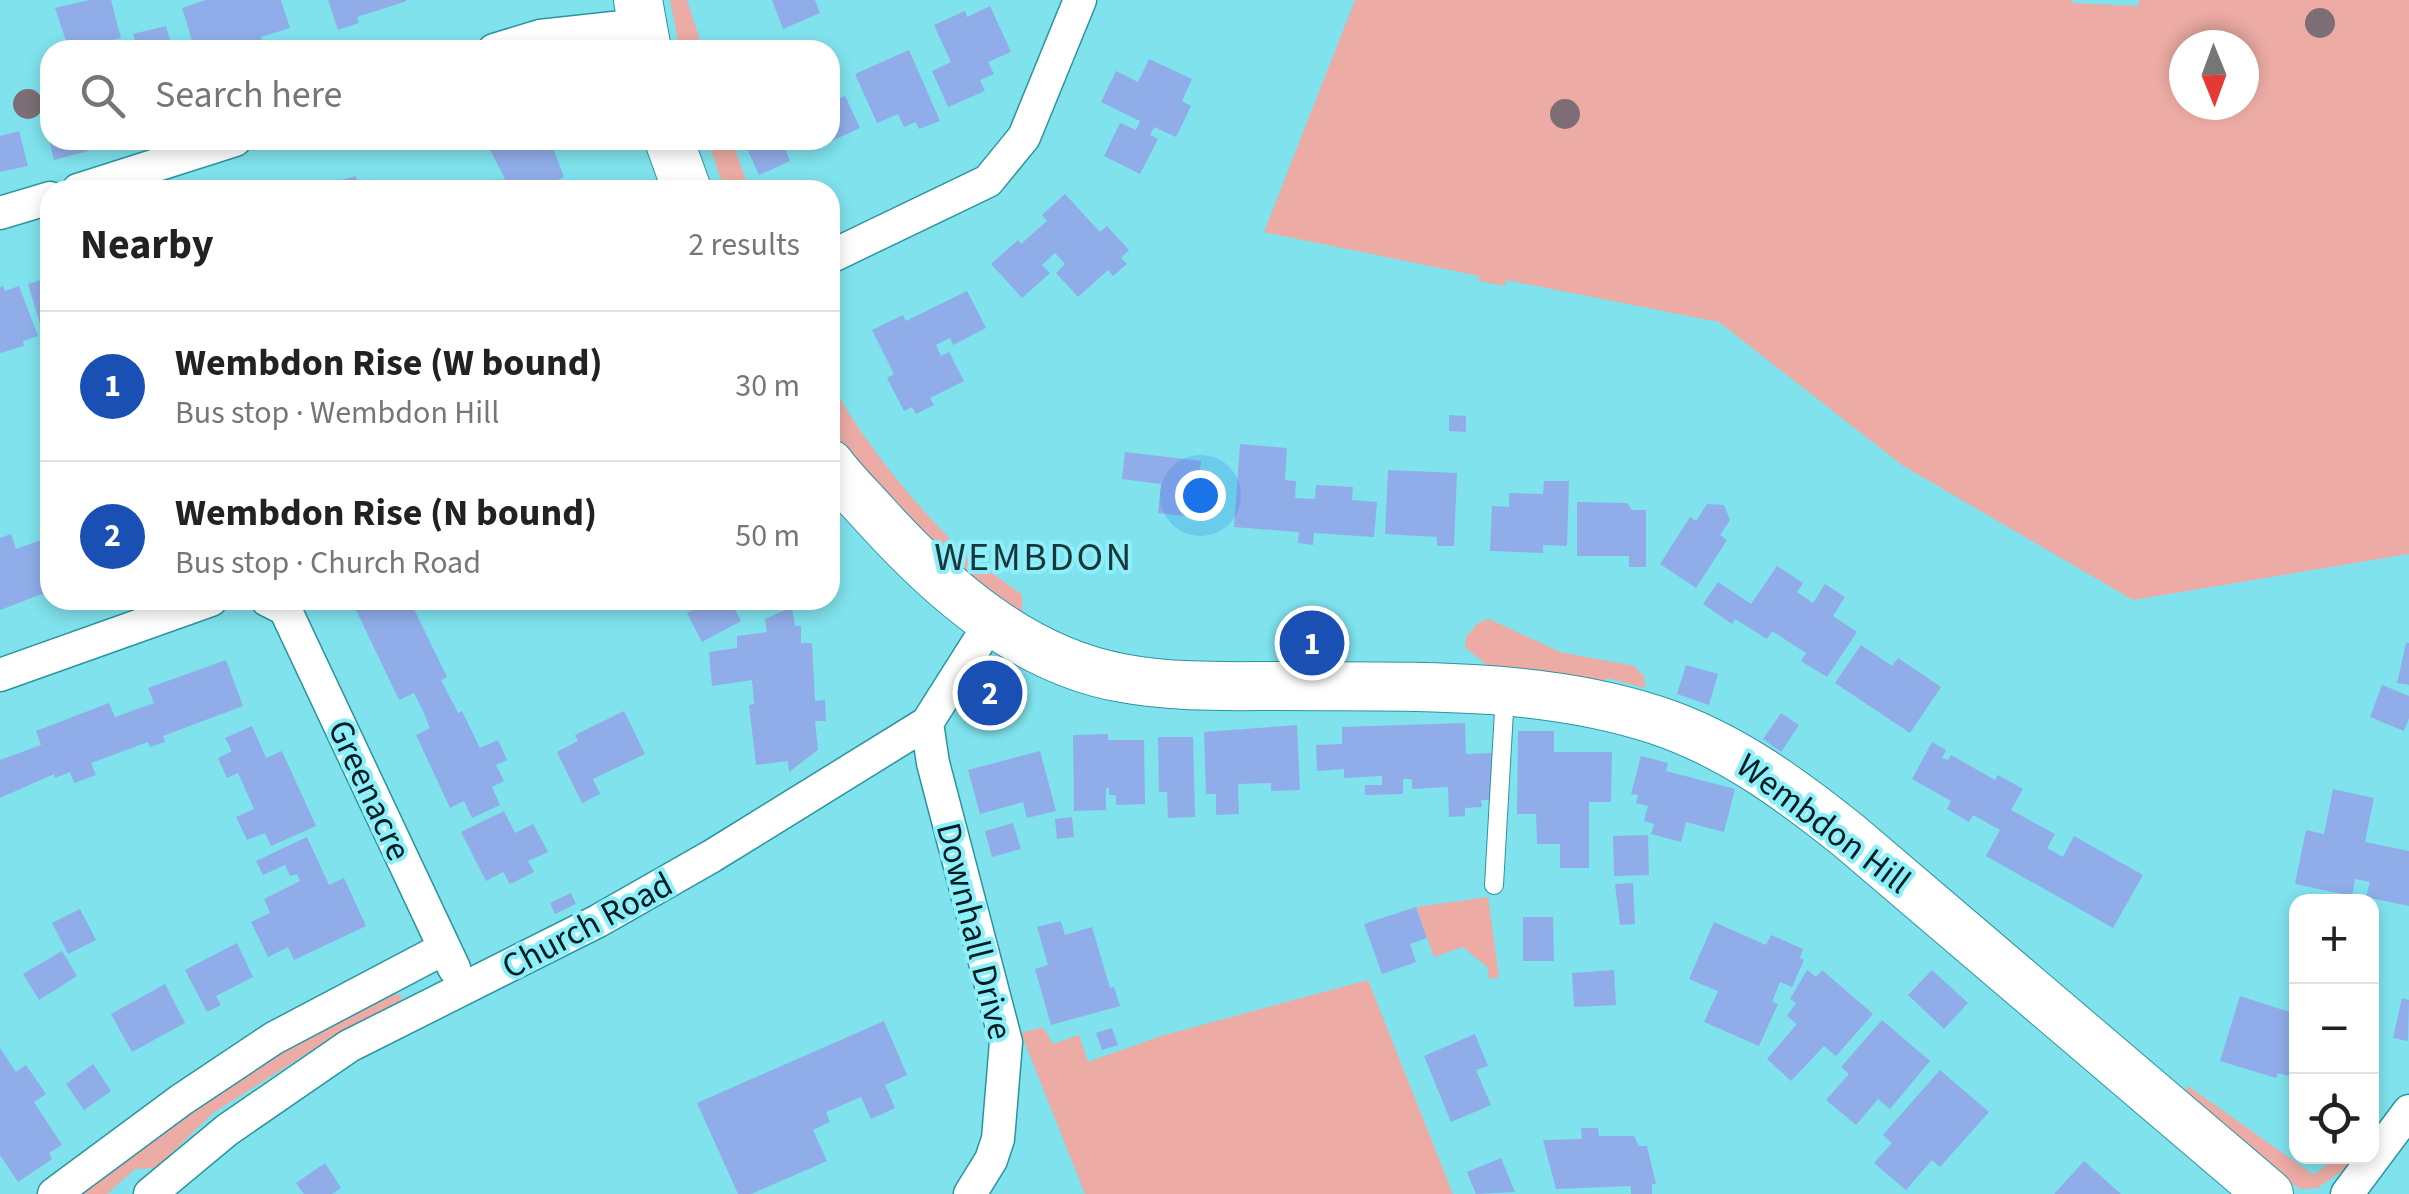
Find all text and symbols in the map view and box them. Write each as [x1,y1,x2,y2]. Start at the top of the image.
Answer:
north arrow [2169,30,2259,120]
search box [40,40,840,150]
icon: search [75,68,130,123]
text: Search here [155,68,342,122]
text: Nearby [80,215,214,275]
text: 2 results [688,222,800,268]
text: Wembdon Rise (W bound) [175,336,603,390]
text: 1 [104,363,121,409]
text: 30 m [735,363,800,409]
text: Bus stop · Wembdon Hill [175,390,499,436]
your location [1175,470,1226,521]
text: Wembdon Rise (N bound) [175,486,597,540]
text: 2 [104,513,121,559]
text: 50 m [735,513,800,559]
district label: WEMBDON [934,529,1134,586]
text: Bus stop · Church Road [175,540,481,586]
pin: 1 [1280,606,1344,680]
pin: 2 [958,656,1022,730]
street label: Greenacre [315,712,423,869]
street label: Wembdon Hill [1726,742,1921,906]
street label: Downhall Drive [923,817,1025,1045]
street label: Church Road [493,860,682,992]
map controls [2289,894,2379,1164]
button: + [2289,894,2379,984]
button: − [2289,984,2379,1074]
button: locate [2289,1074,2379,1164]

